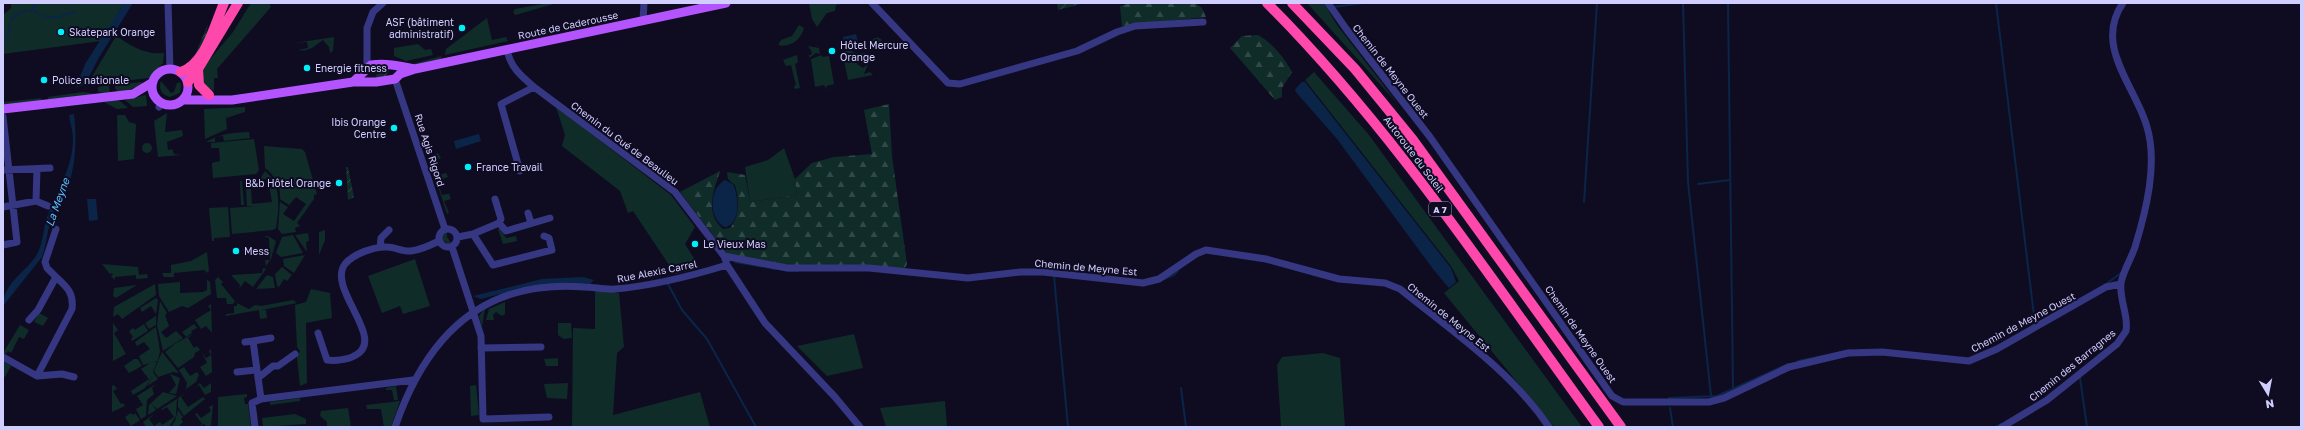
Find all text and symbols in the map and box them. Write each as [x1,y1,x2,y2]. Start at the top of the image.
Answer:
street label: Route de Caderousse [517,8,619,41]
place label: ASF (bâtiment administratif) [386,16,454,40]
street label: Chemin de Meyne Ouest [1351,22,1431,120]
marker: ASF (bâtiment administratif) [457,23,467,33]
place label: Skatepark Orange [69,26,155,38]
marker: Skatepark Orange [56,27,66,37]
place label: Hôtel Mercure Orange [840,39,909,63]
marker: Hôtel Mercure Orange [827,46,837,56]
place label: Energie fitness [315,62,387,74]
marker: Energie fitness [302,63,312,73]
place label: Police nationale [52,74,129,86]
marker: Police nationale [39,75,49,85]
street label: Chemin du Gué de Beaulieu [569,99,681,187]
street label: Rue Agis Rigord [413,112,447,188]
street label: Autoroute du Soleil [1381,113,1447,195]
place label: Ibis Orange Centre [331,116,386,140]
marker: Ibis Orange Centre [389,123,399,133]
place label: France Travail [476,161,543,173]
marker: France Travail [463,162,473,172]
water label: La Meyne [42,175,73,228]
place label: B&b Hôtel Orange [245,177,331,189]
marker: B&b Hôtel Orange [334,178,344,188]
road number: A 7 [1429,202,1451,216]
place label: Le Vieux Mas [703,238,766,250]
marker: Le Vieux Mas [690,239,700,249]
place label: Mess [244,245,269,257]
marker: Mess [231,246,241,256]
street label: Rue Alexis Carrel [616,257,698,285]
street label: Chemin de Meyne Est [1034,257,1138,277]
street label: Chemin de Meyne Est [1405,280,1493,354]
street label: Chemin de Meyne Ouest [1543,283,1619,385]
street label: Chemin de Meyne Ouest [1969,289,2077,355]
street label: Chemin des Barragnes [2026,326,2118,404]
north arrow [2248,374,2288,414]
text: N [2265,397,2275,411]

